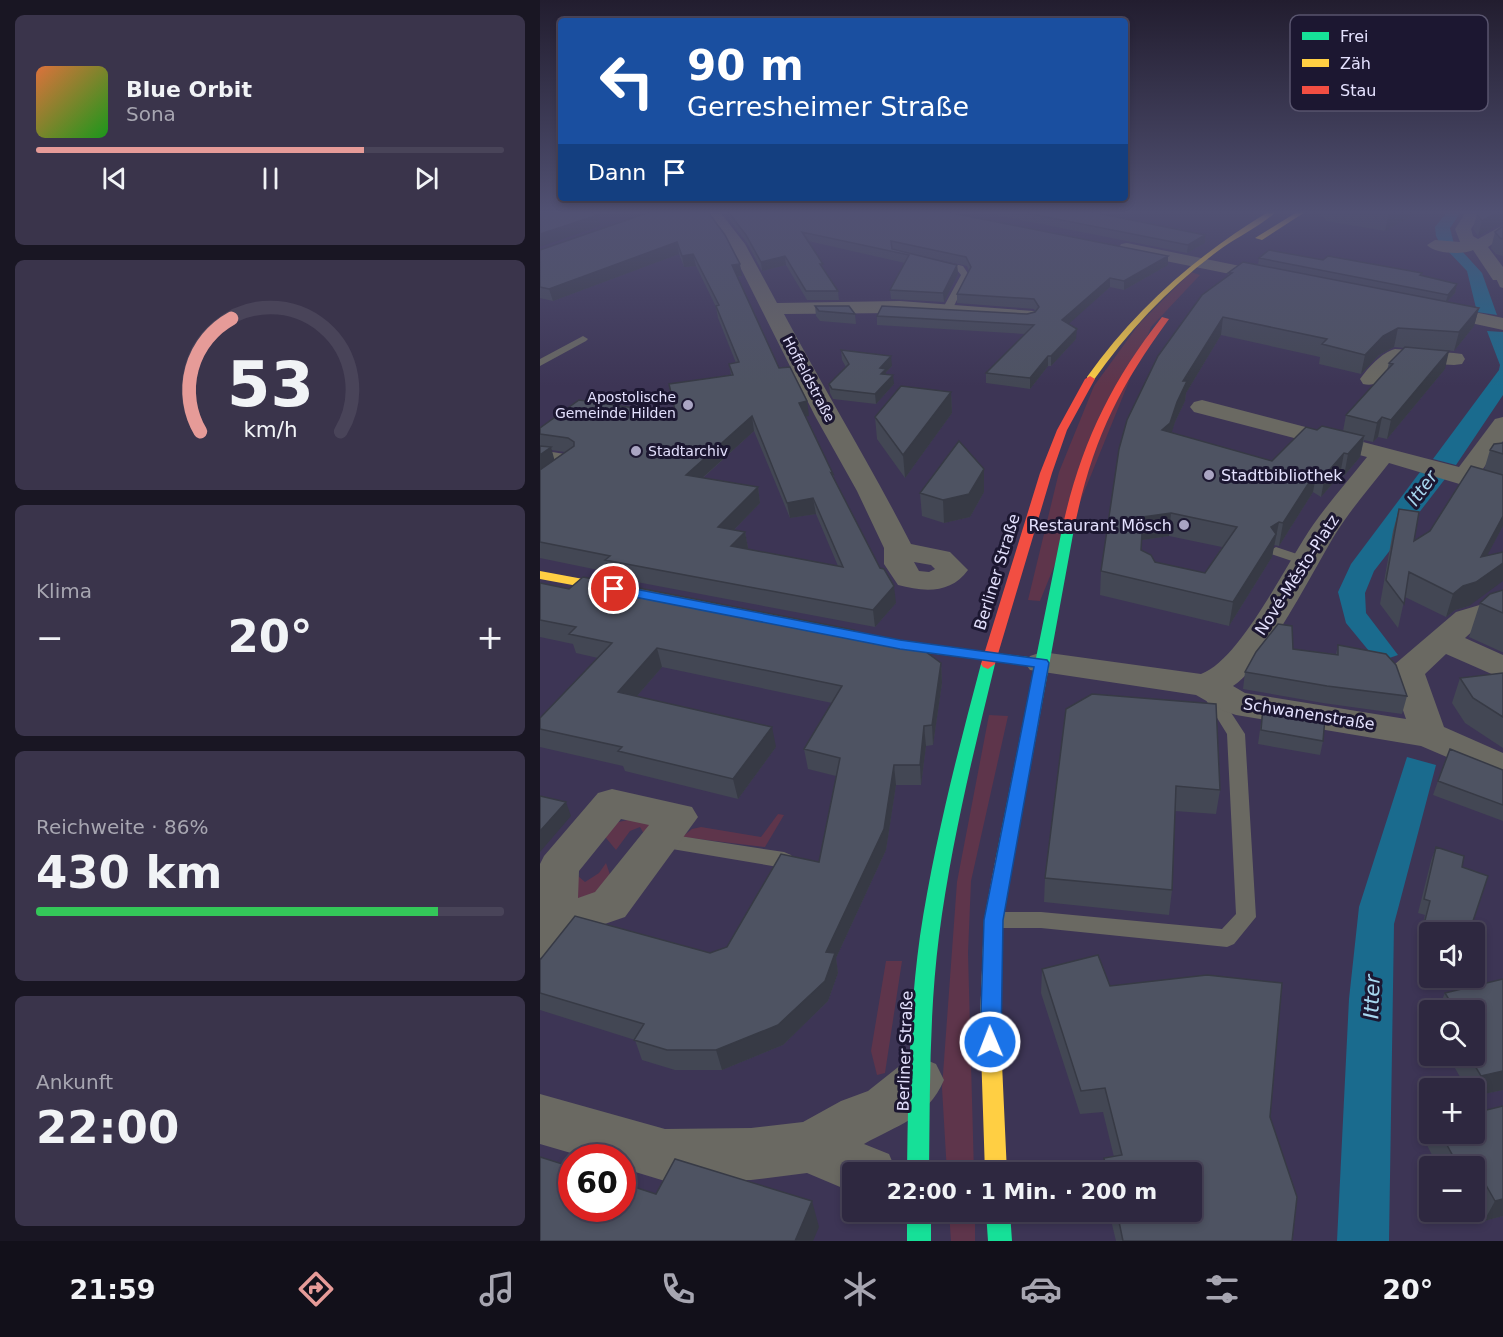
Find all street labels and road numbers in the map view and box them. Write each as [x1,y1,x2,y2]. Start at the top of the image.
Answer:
street label: Hoffeldstraße [780,333,838,425]
street label: Nové-Město-Platz [1251,511,1343,639]
street label: Berliner Straße [970,512,1024,632]
street label: Schwanenstraße [1242,694,1376,734]
street label: Berliner Straße [893,990,917,1112]

